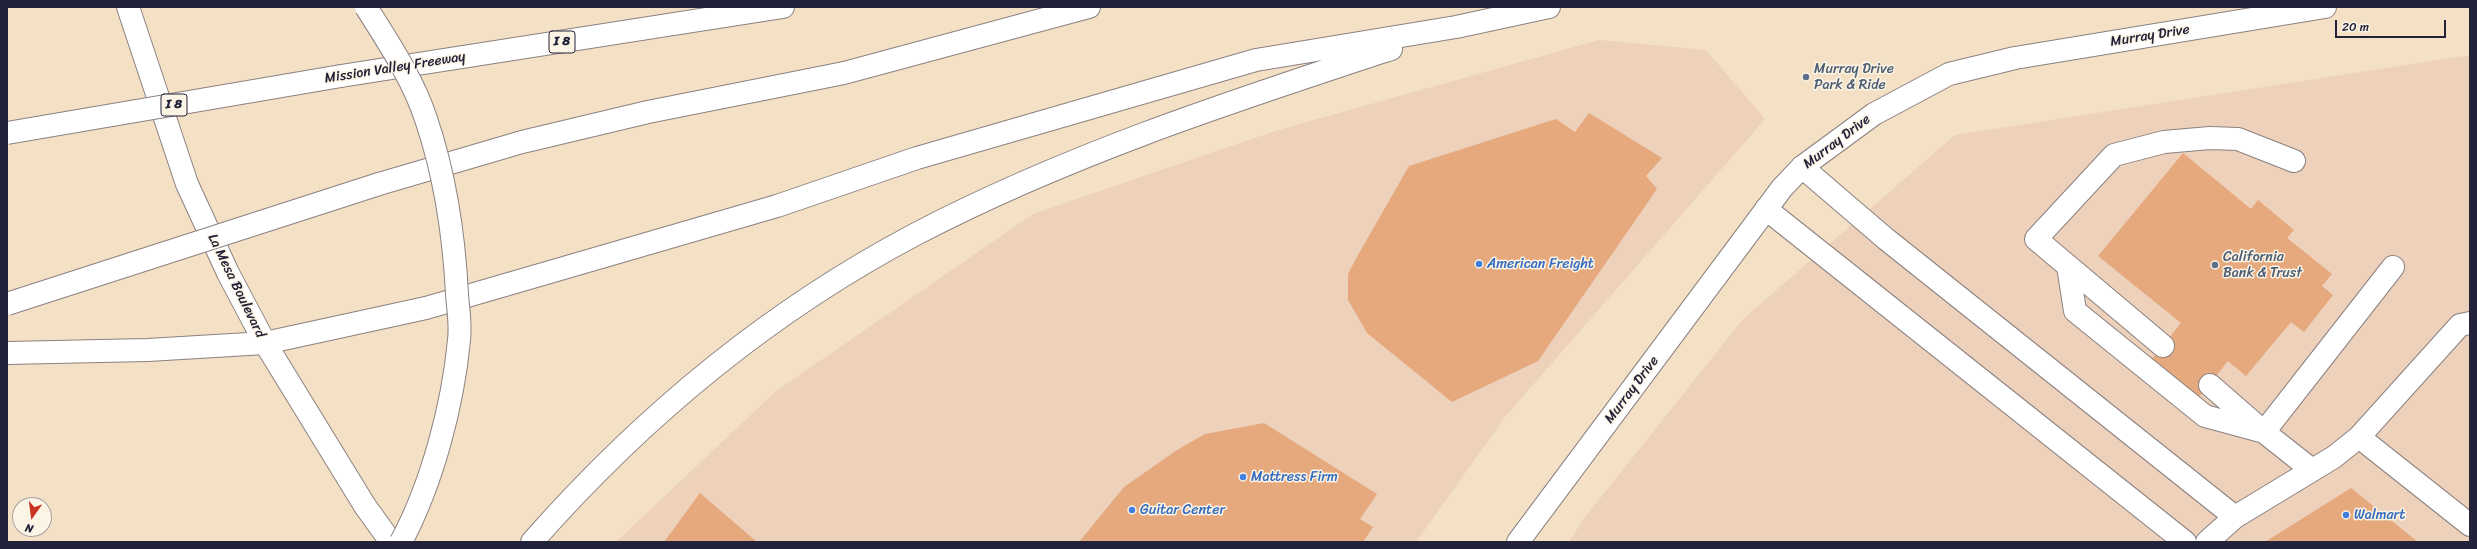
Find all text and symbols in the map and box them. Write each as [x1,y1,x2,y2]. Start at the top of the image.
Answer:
scale bar [2337,12,2448,38]
text: 20 m [2342,16,2369,38]
street label: Murray Drive [2109,21,2191,51]
road number: I 8 [549,31,575,53]
street label: Mission Valley Freeway [323,49,467,87]
place label: Murray Drive Park & Ride [1814,61,1894,94]
marker: Murray Drive Park & Ride [1801,72,1811,82]
road number: I 8 [161,94,187,116]
street label: Murray Drive [1800,111,1874,173]
street label: La Mesa Boulevard [204,231,268,341]
place label: California Bank & Trust [2223,249,2302,282]
place label: American Freight [1487,256,1594,272]
marker: American Freight [1474,259,1484,269]
marker: California Bank & Trust [2210,260,2220,270]
street label: Murray Drive [1601,353,1663,427]
place label: Mattress Firm [1251,469,1338,485]
marker: Mattress Firm [1238,472,1248,482]
north arrow [12,497,52,537]
place label: Guitar Center [1140,502,1225,518]
marker: Guitar Center [1127,505,1137,515]
place label: Walmart [2354,507,2405,523]
marker: Walmart [2341,510,2351,520]
text: N [23,518,35,538]

